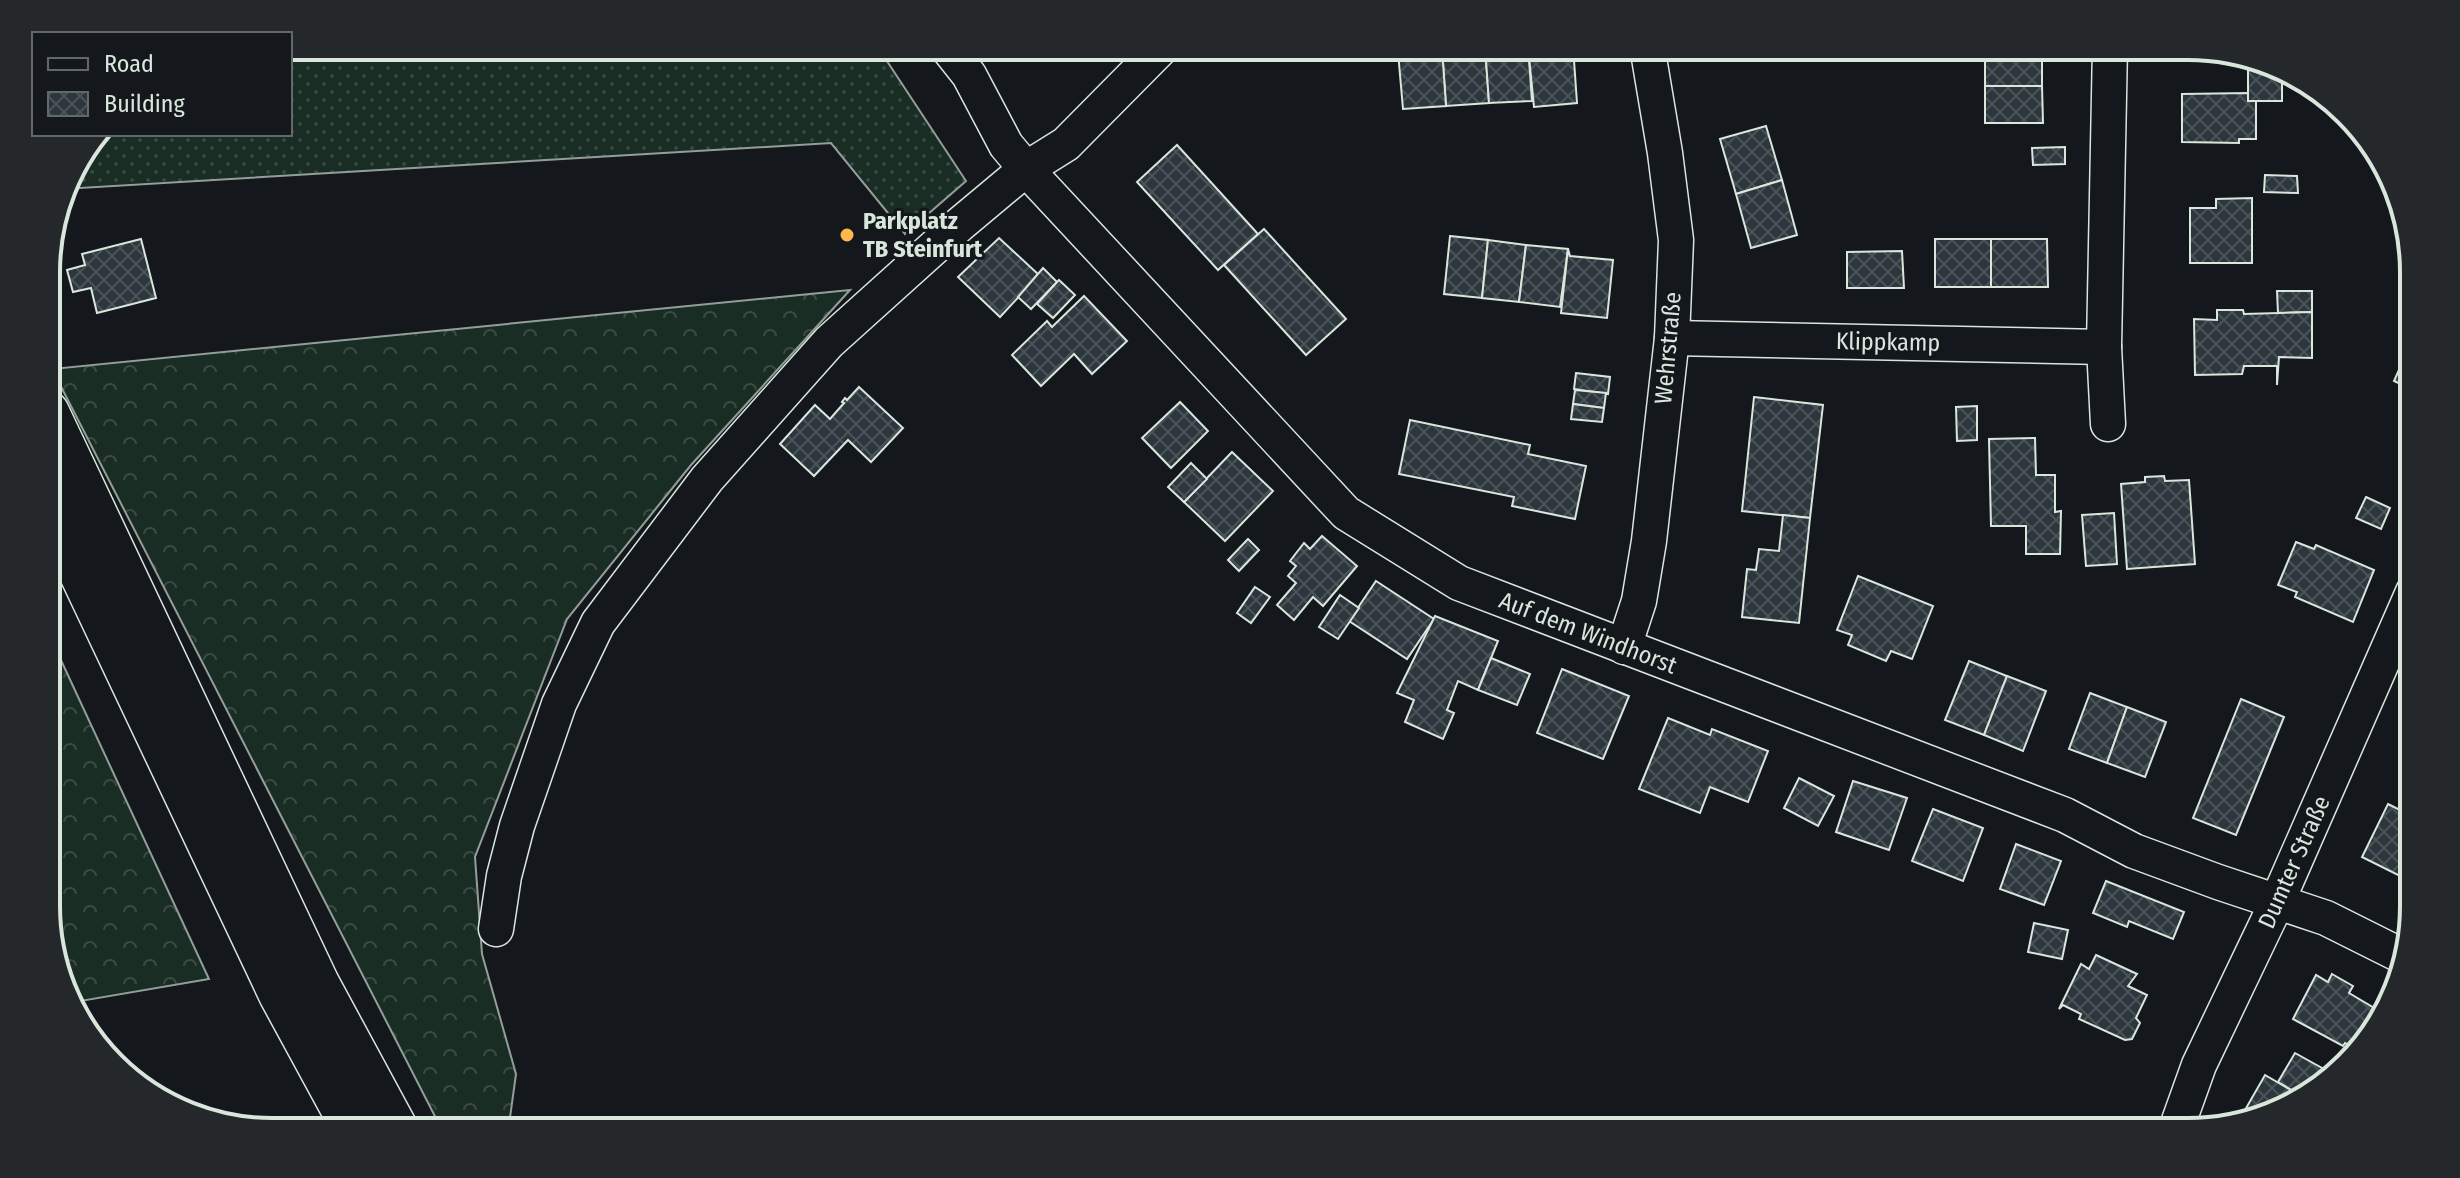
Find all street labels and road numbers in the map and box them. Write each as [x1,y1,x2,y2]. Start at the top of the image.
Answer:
street label: Wehrstraße [1649,291,1687,405]
street label: Klippkamp [1836,327,1940,357]
street label: Auf dem Windhorst [1495,586,1681,680]
street label: Dumter Straße [2252,791,2336,933]

